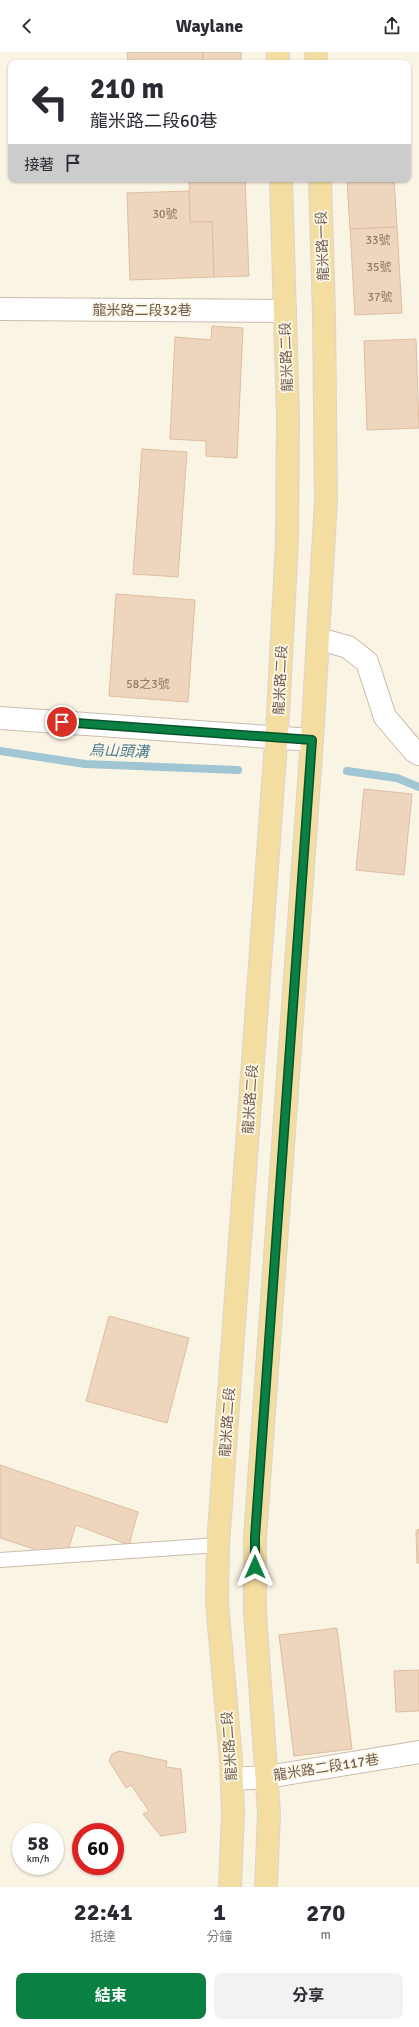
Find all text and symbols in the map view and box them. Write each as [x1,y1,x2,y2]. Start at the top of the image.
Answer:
icon: back [16,15,38,37]
text: Waylane [176,15,243,37]
icon: share [381,15,403,37]
text: 210 m [90,72,164,106]
icon: left [24,76,76,128]
text: 龍米路二段60巷 [90,110,217,132]
icon: arrive [62,152,84,174]
text: 接著 [24,156,54,174]
house number: 30號 [153,207,177,222]
street label: 龍米路一段 [313,211,332,281]
house number: 33號 [366,233,390,248]
house number: 35號 [367,260,391,275]
house number: 37號 [368,290,392,305]
street label: 龍米路二段32巷 [92,302,192,319]
street label: 龍米路二段 [277,322,296,392]
street label: 龍米路二段 [270,645,291,715]
house number: 58之3號 [126,677,170,692]
pin [45,705,79,739]
icon: arrive [51,711,73,733]
water label: 烏山頭溝 [89,741,151,761]
street label: 龍米路二段 [240,1064,261,1135]
street label: 龍米路二段 [217,1387,238,1458]
position arrow [234,1546,276,1588]
street label: 龍米路二段 [219,1710,240,1781]
street label: 龍米路二段117巷 [272,1751,380,1784]
speed limit sign: 60 [72,1823,124,1875]
text: 58 [27,1831,49,1856]
text: km/h [27,1853,49,1865]
text: 22:41 [74,1897,133,1927]
text: 1 [213,1897,226,1927]
text: 270 [306,1898,345,1928]
text: m [321,1927,331,1943]
text: 抵達 [90,1929,116,1945]
text: 分鐘 [206,1929,233,1945]
button: 結束 [16,1973,206,2019]
button: 分享 [214,1973,403,2019]

